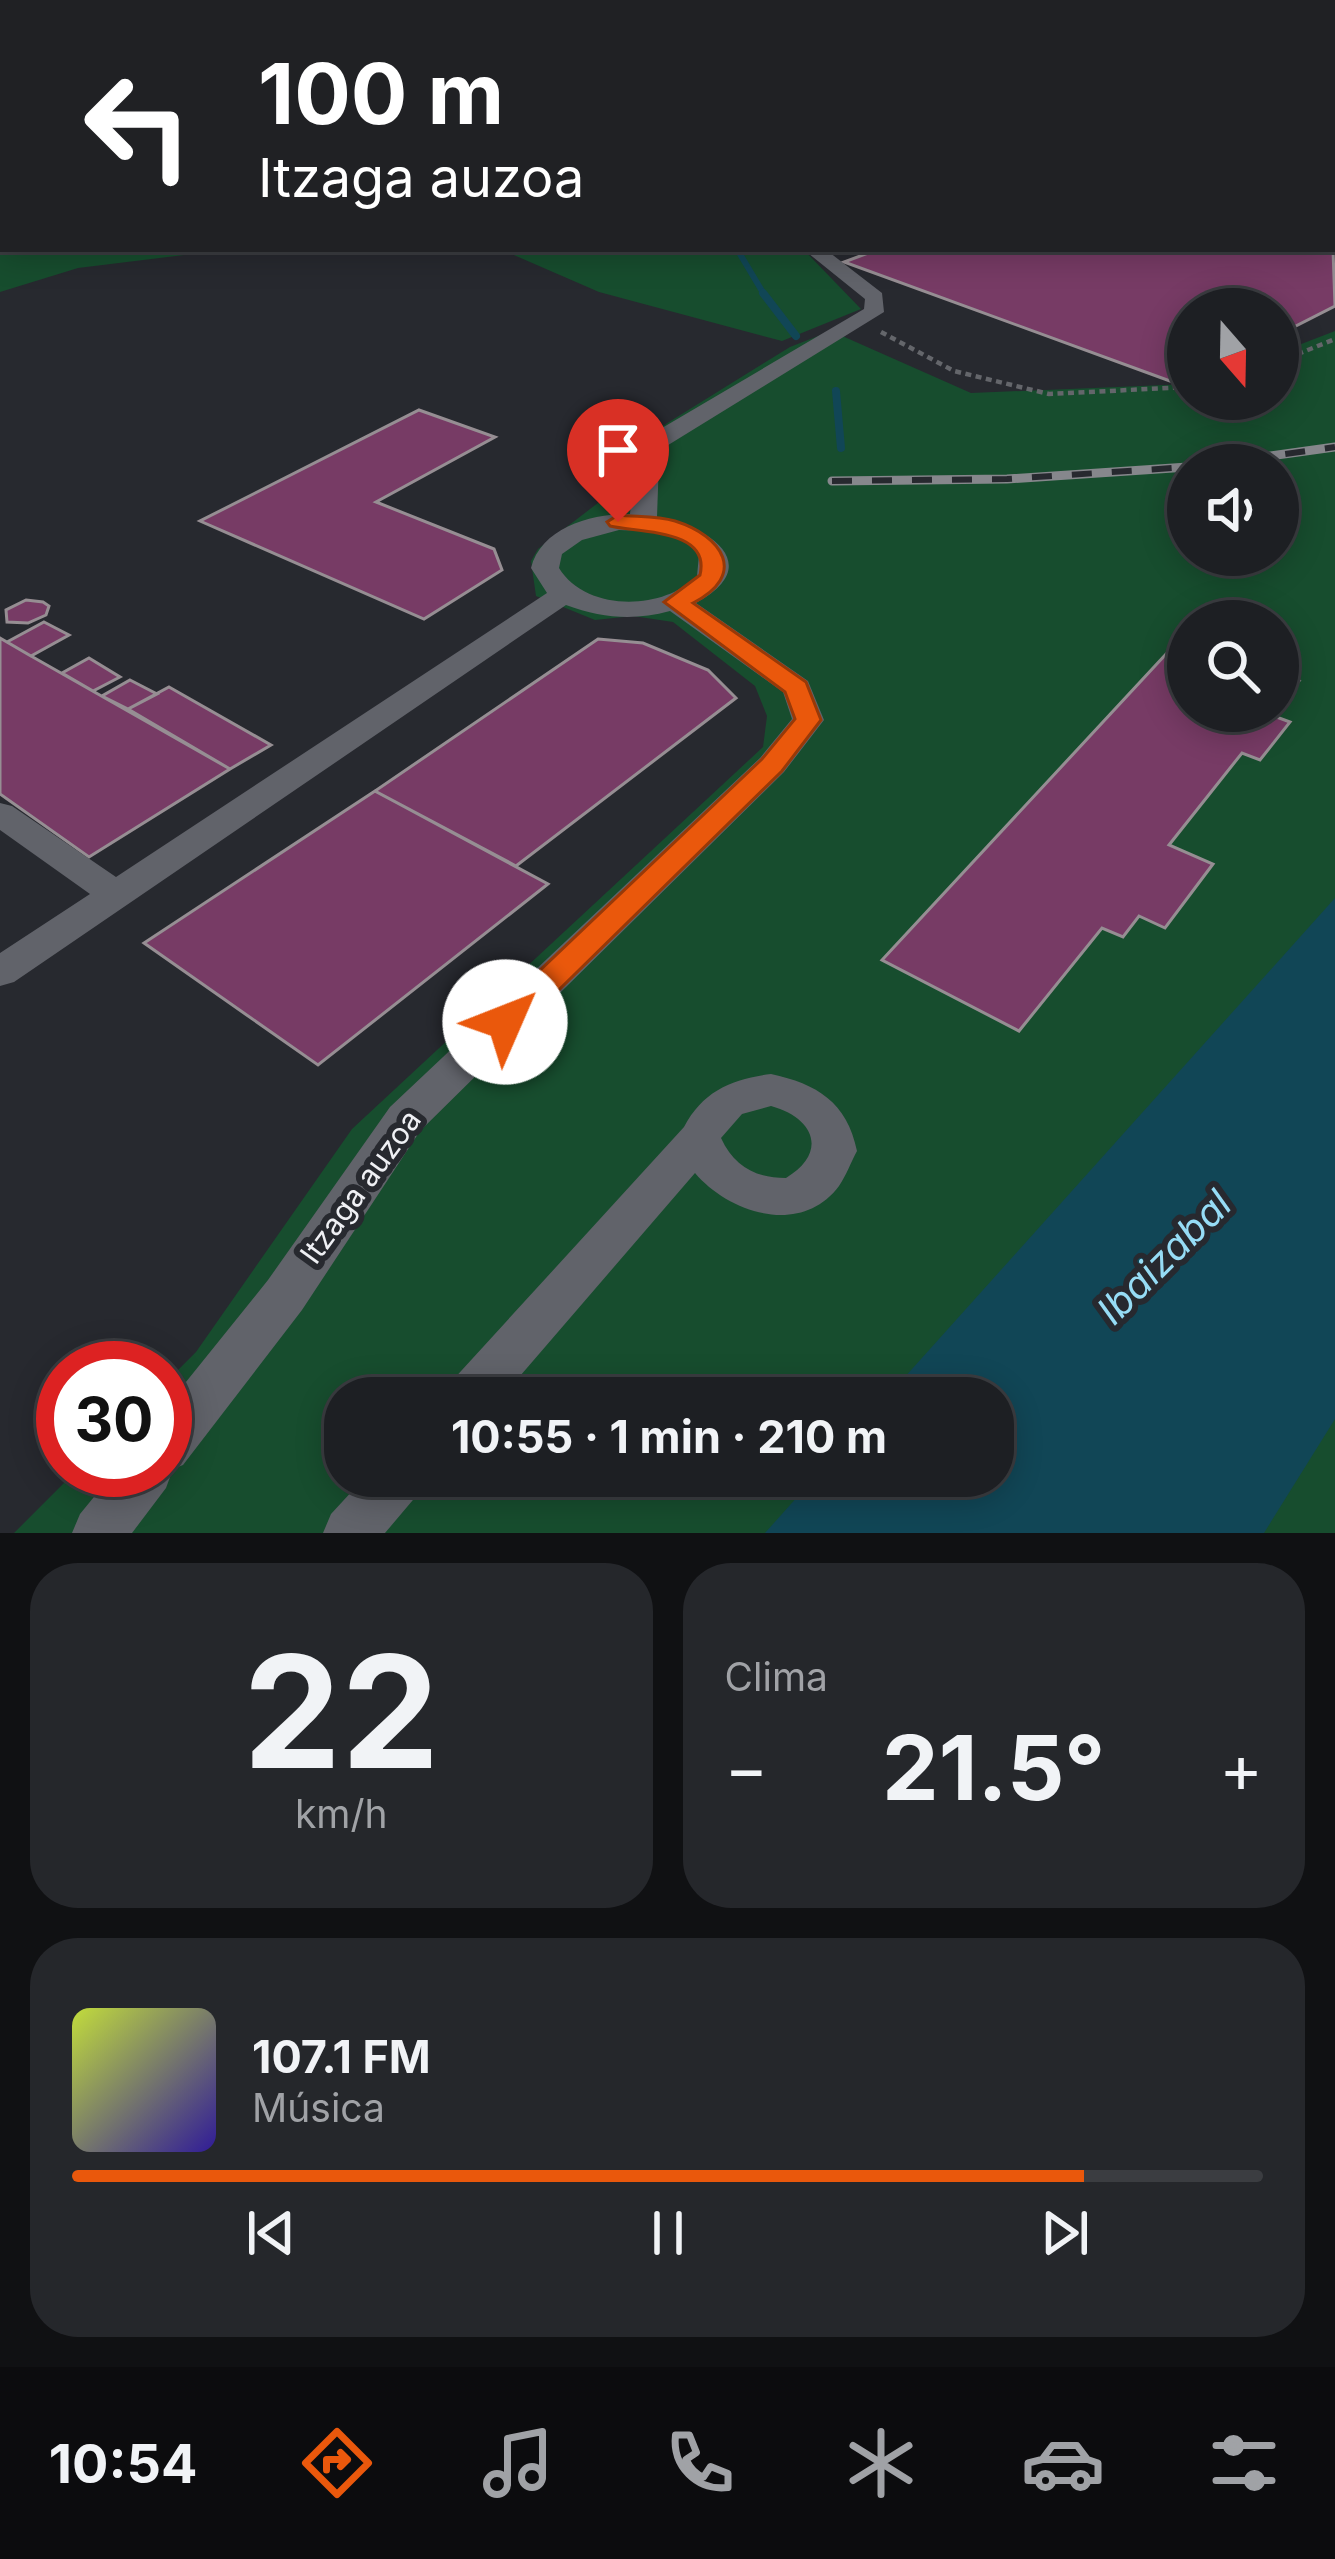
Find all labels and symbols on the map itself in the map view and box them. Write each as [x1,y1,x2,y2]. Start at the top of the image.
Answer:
north arrow [1167,288,1299,420]
pin [567,399,669,522]
position arrow [442,959,568,1085]
street label: Itzaga auzoa [292,1103,428,1270]
water label: Ibaizabal [1087,1180,1241,1333]
speed limit sign: 30 [36,1341,192,1497]

